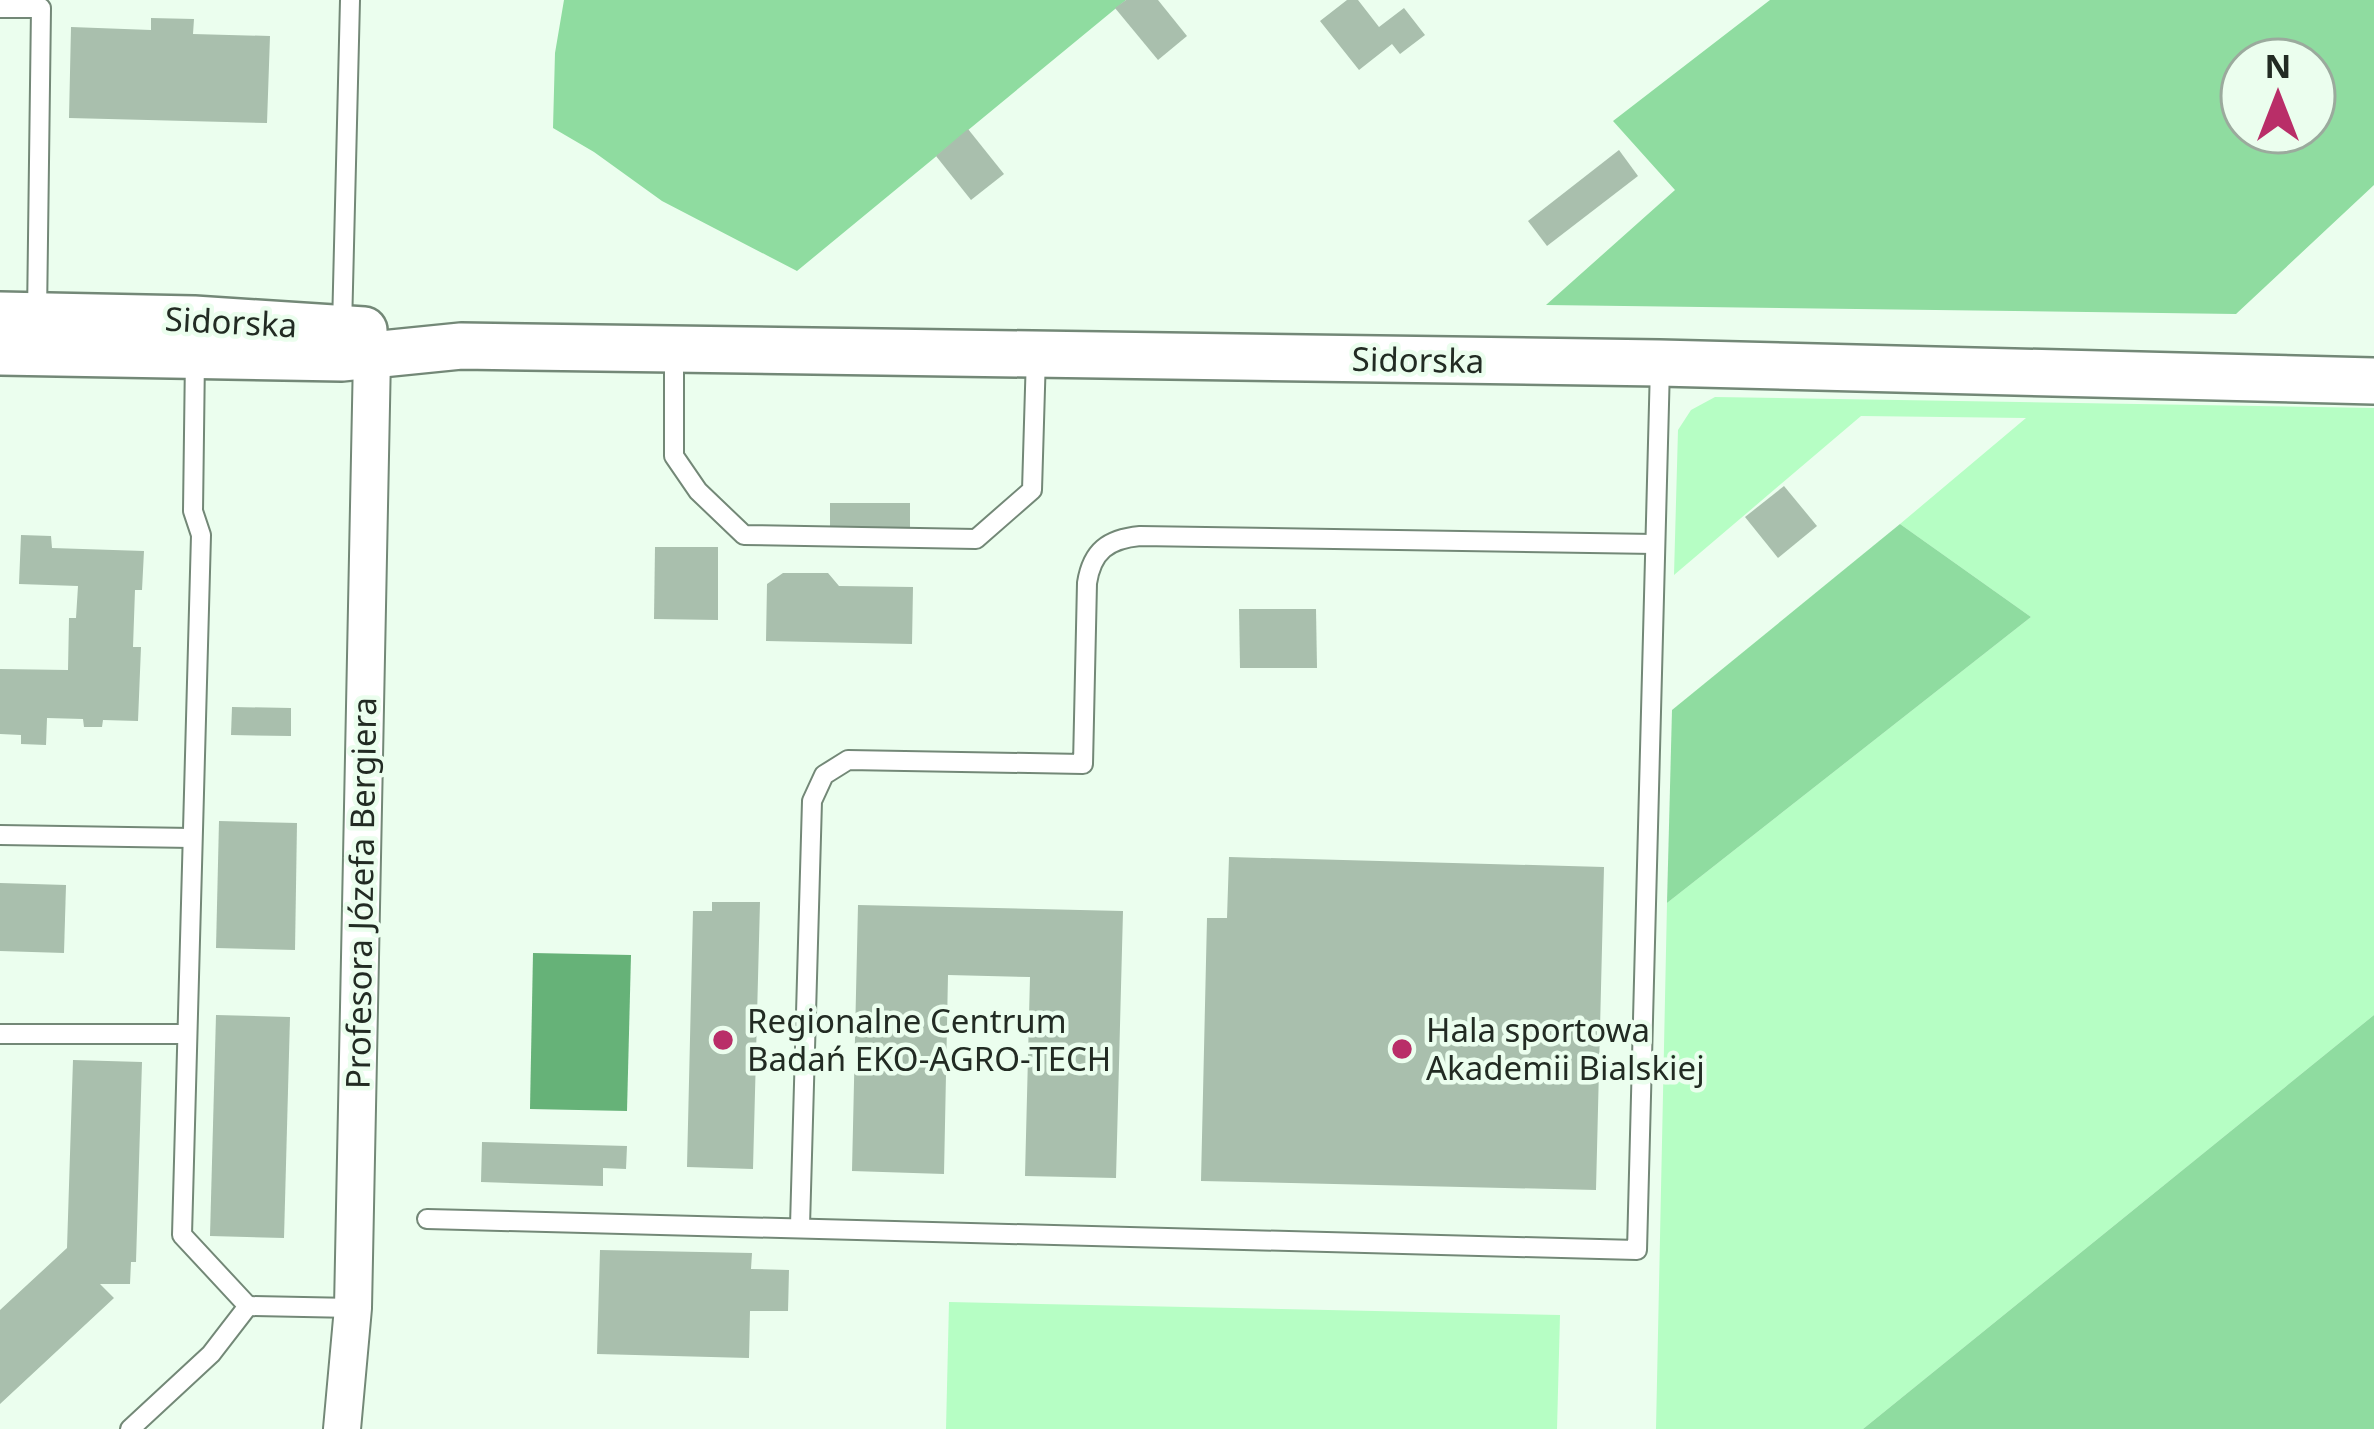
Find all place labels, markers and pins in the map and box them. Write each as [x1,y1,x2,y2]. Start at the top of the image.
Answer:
place label: Regionalne Centrum Badań EKO-AGRO-TECH [747,998,1111,1081]
place label: Hala sportowa Akademii Bialskiej [1426,1007,1705,1090]
marker: Regionalne Centrum Badań EKO-AGRO-TECH [710,1027,736,1053]
marker: Hala sportowa Akademii Bialskiej [1389,1036,1415,1062]

